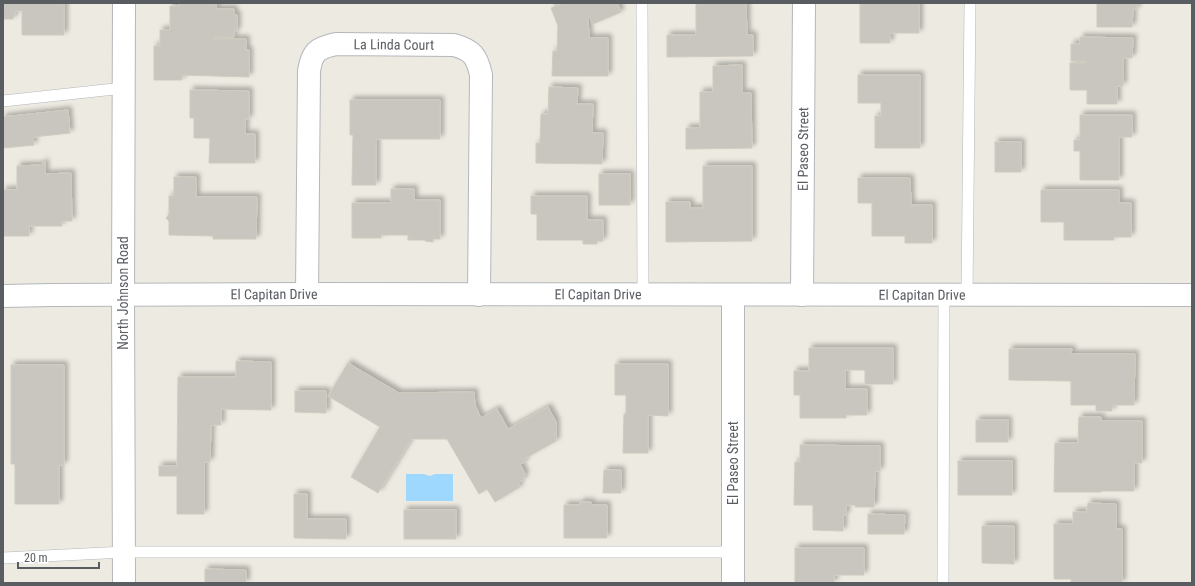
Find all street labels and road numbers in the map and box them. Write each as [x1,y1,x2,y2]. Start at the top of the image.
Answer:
street label: La Linda Court [353,36,434,53]
street label: El Paseo Street [795,107,811,191]
street label: North Johnson Road [115,236,131,350]
street label: El Capitan Drive [230,286,318,302]
street label: El Capitan Drive [554,286,642,302]
street label: El Capitan Drive [878,287,966,303]
street label: El Paseo Street [725,421,741,505]

